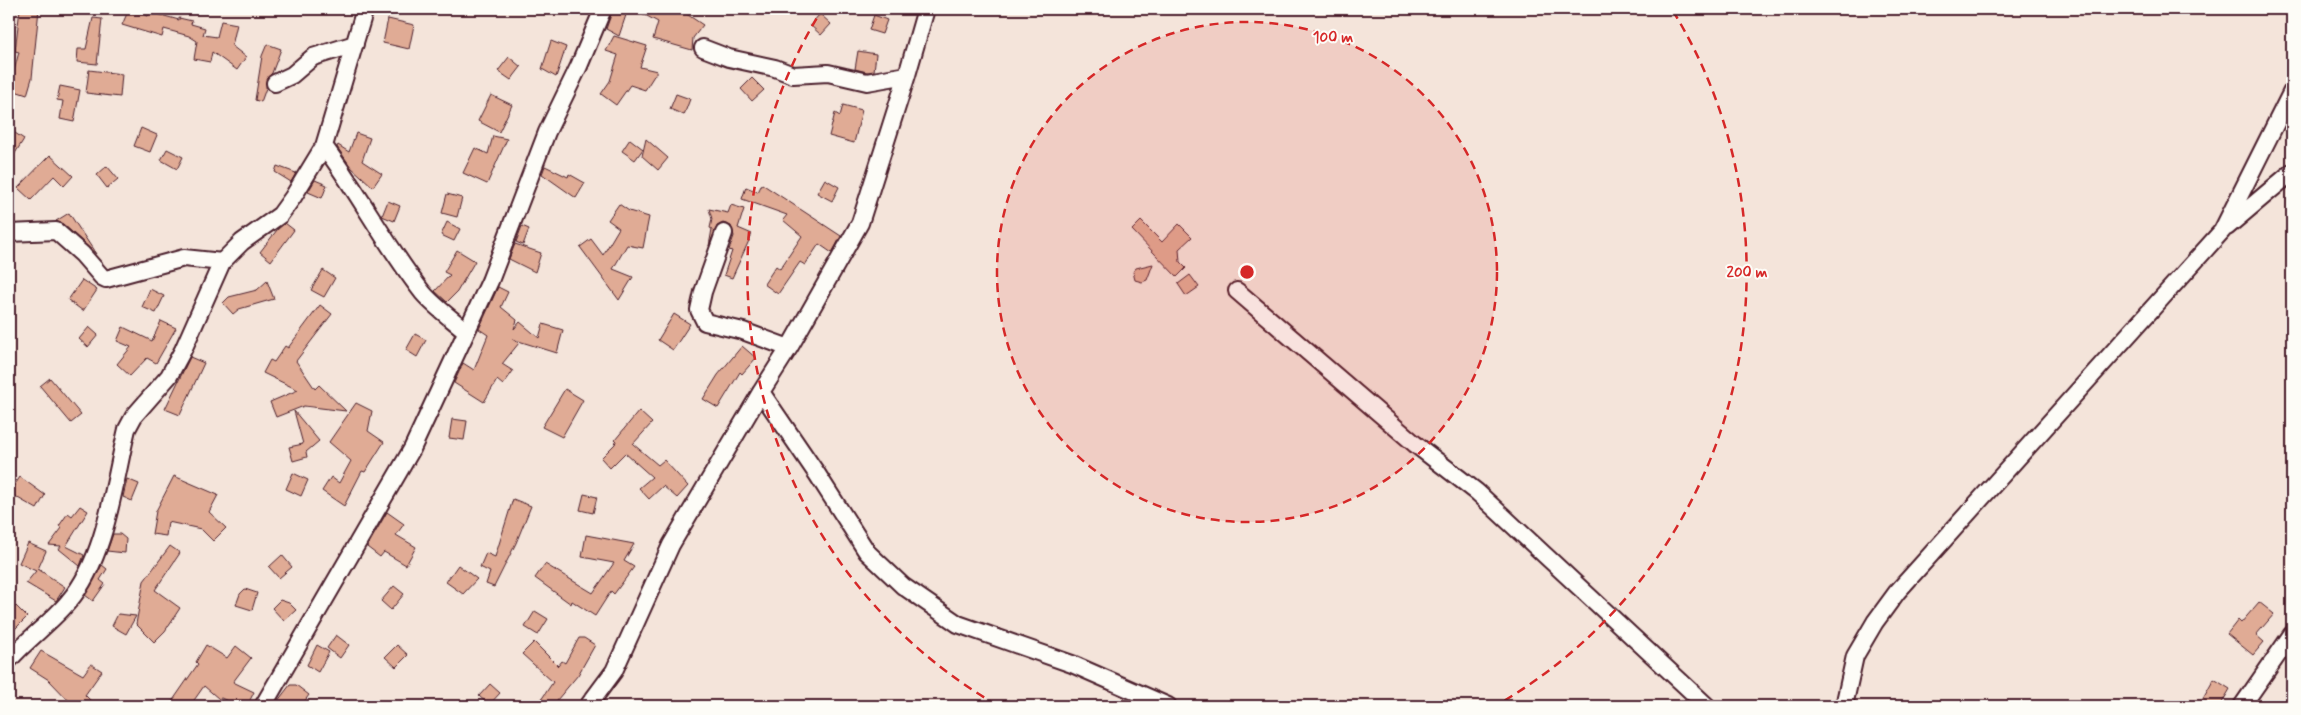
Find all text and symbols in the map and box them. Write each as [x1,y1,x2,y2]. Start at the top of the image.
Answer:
text: 100 m [1313,28,1353,48]
centre of rings [1238,263,1256,281]
text: 200 m [1727,263,1768,283]

